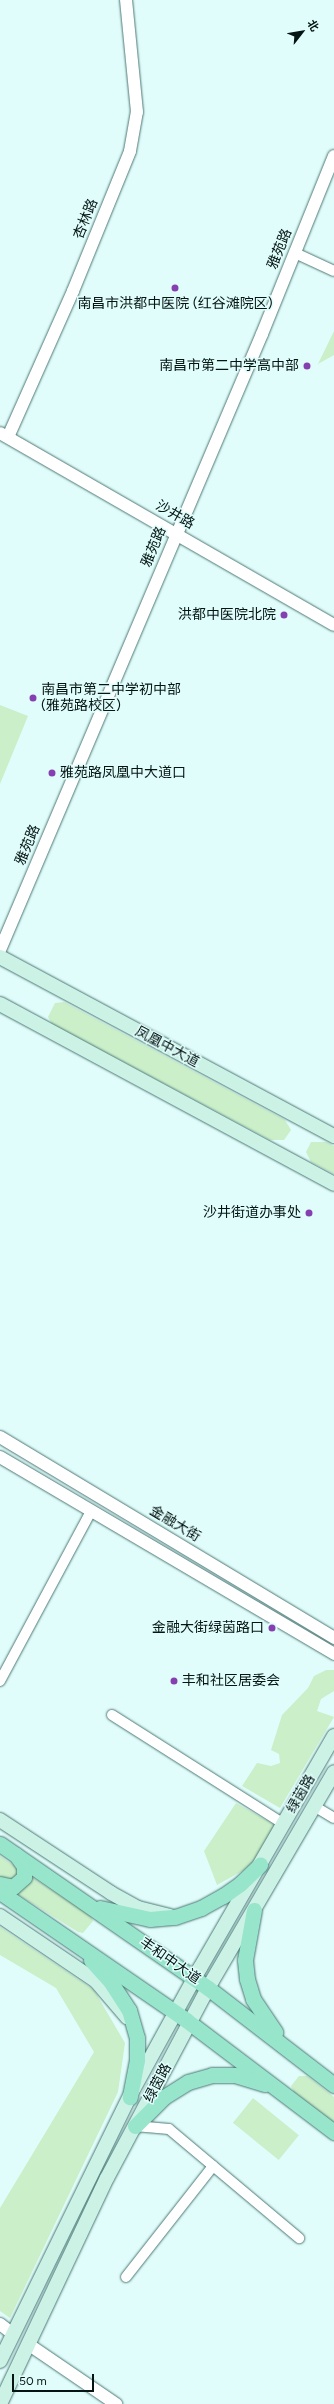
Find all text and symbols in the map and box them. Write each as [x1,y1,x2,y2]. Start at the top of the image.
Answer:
north arrow [282,12,322,52]
text: 北 [304,17,321,34]
street label: 杏林路 [70,196,102,242]
street label: 雅苑路 [264,226,296,272]
marker: 南昌市洪都中医院 (红谷滩院区) [169,282,181,294]
place label: 南昌市洪都中医院 (红谷滩院区) [77,296,273,312]
place label: 南昌市第二中学高中部 [159,358,299,374]
marker: 南昌市第二中学高中部 [302,361,312,371]
street label: 沙井路 [153,497,197,533]
street label: 雅苑路 [138,524,170,570]
place label: 洪都中医院北院 [178,607,276,623]
marker: 洪都中医院北院 [279,610,289,620]
place label: 南昌市第二中学初中部 (雅苑路校区) [41,682,181,714]
marker: 南昌市第二中学初中部 (雅苑路校区) [28,693,38,703]
place label: 雅苑路凤凰中大道口 [60,765,186,781]
marker: 雅苑路凤凰中大道口 [47,768,57,778]
street label: 雅苑路 [12,822,44,868]
street label: 凤凰中大道 [132,1023,202,1071]
place label: 沙井街道办事处 [203,1205,301,1221]
marker: 沙井街道办事处 [304,1208,314,1218]
street label: 金融大街 [147,1502,203,1546]
place label: 金融大街绿茵路口 [152,1620,264,1636]
marker: 金融大街绿茵路口 [267,1623,277,1633]
place label: 丰和社区居委会 [182,1673,280,1689]
marker: 丰和社区居委会 [169,1676,179,1686]
street label: 绿茵路 [283,1772,319,1816]
street label: 丰和中大道 [137,1934,203,1988]
street label: 绿茵路 [141,2061,175,2105]
scale bar [14,2366,96,2392]
text: 50 m [19,2374,47,2388]

